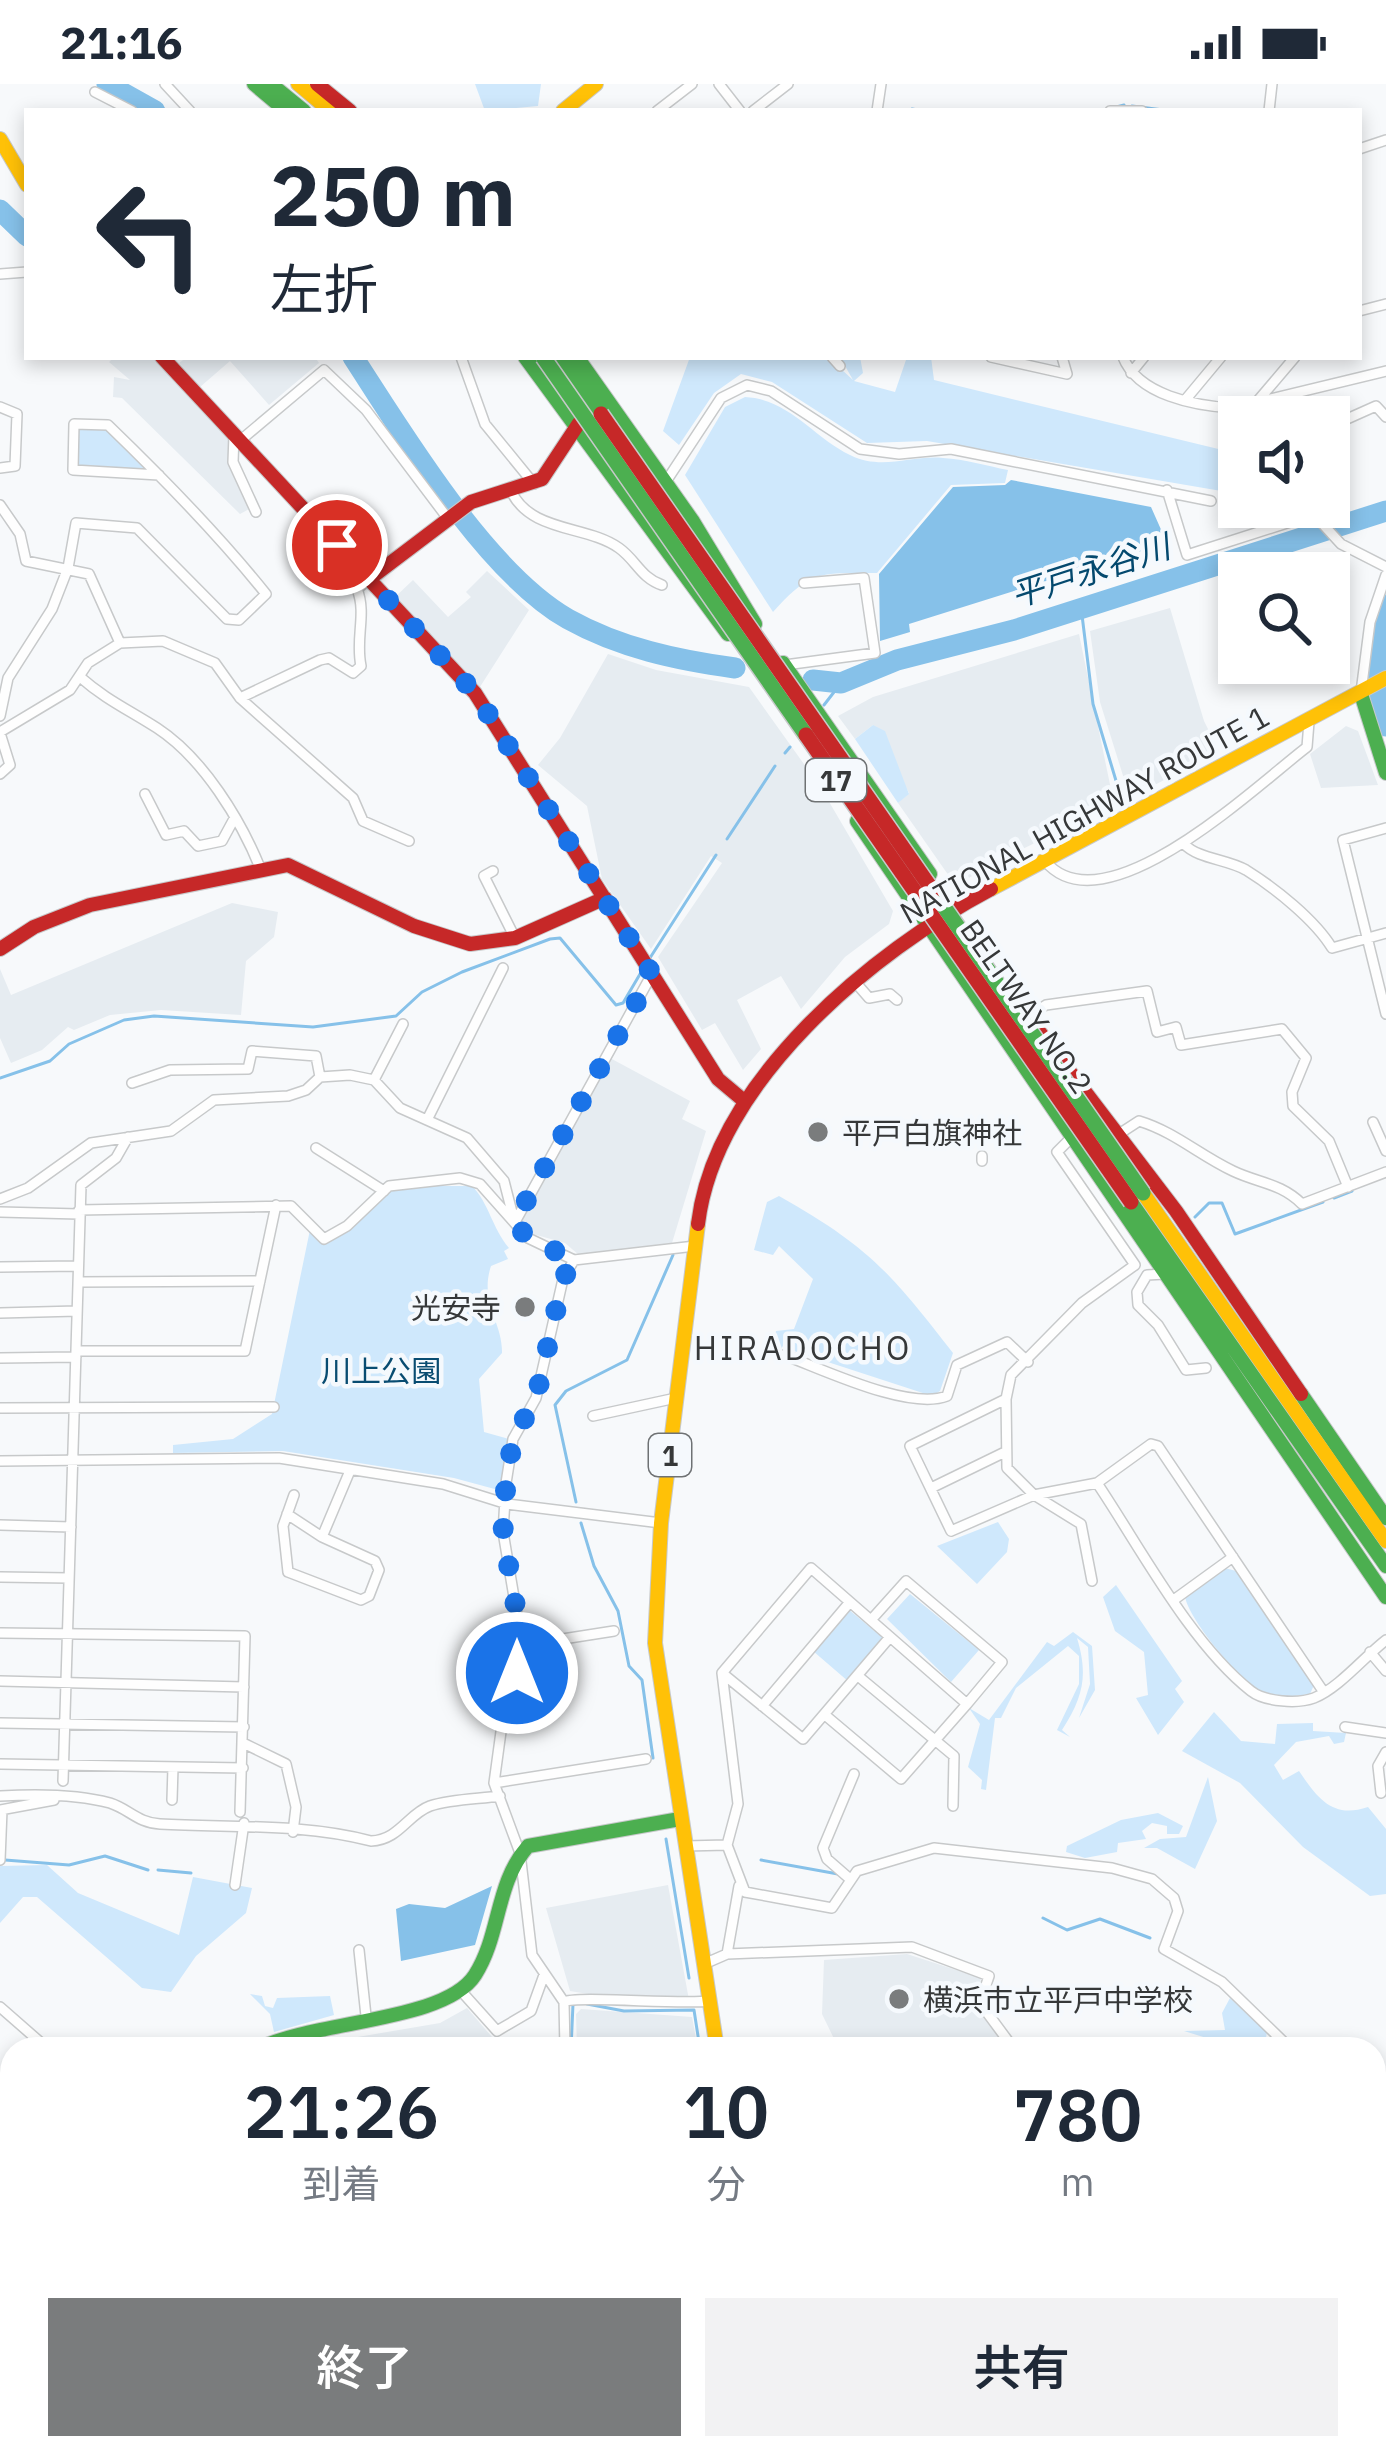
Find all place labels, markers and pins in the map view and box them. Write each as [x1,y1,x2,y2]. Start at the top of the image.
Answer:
pin [286,494,388,596]
place label: 平戸白旗神社 [842,1113,1022,1152]
marker: 平戸白旗神社 [805,1119,831,1145]
place label: 光安寺 [411,1288,501,1327]
marker: 光安寺 [512,1294,538,1320]
place label: 横浜市立平戸中学校 [923,1980,1193,2019]
marker: 横浜市立平戸中学校 [886,1986,912,2012]

